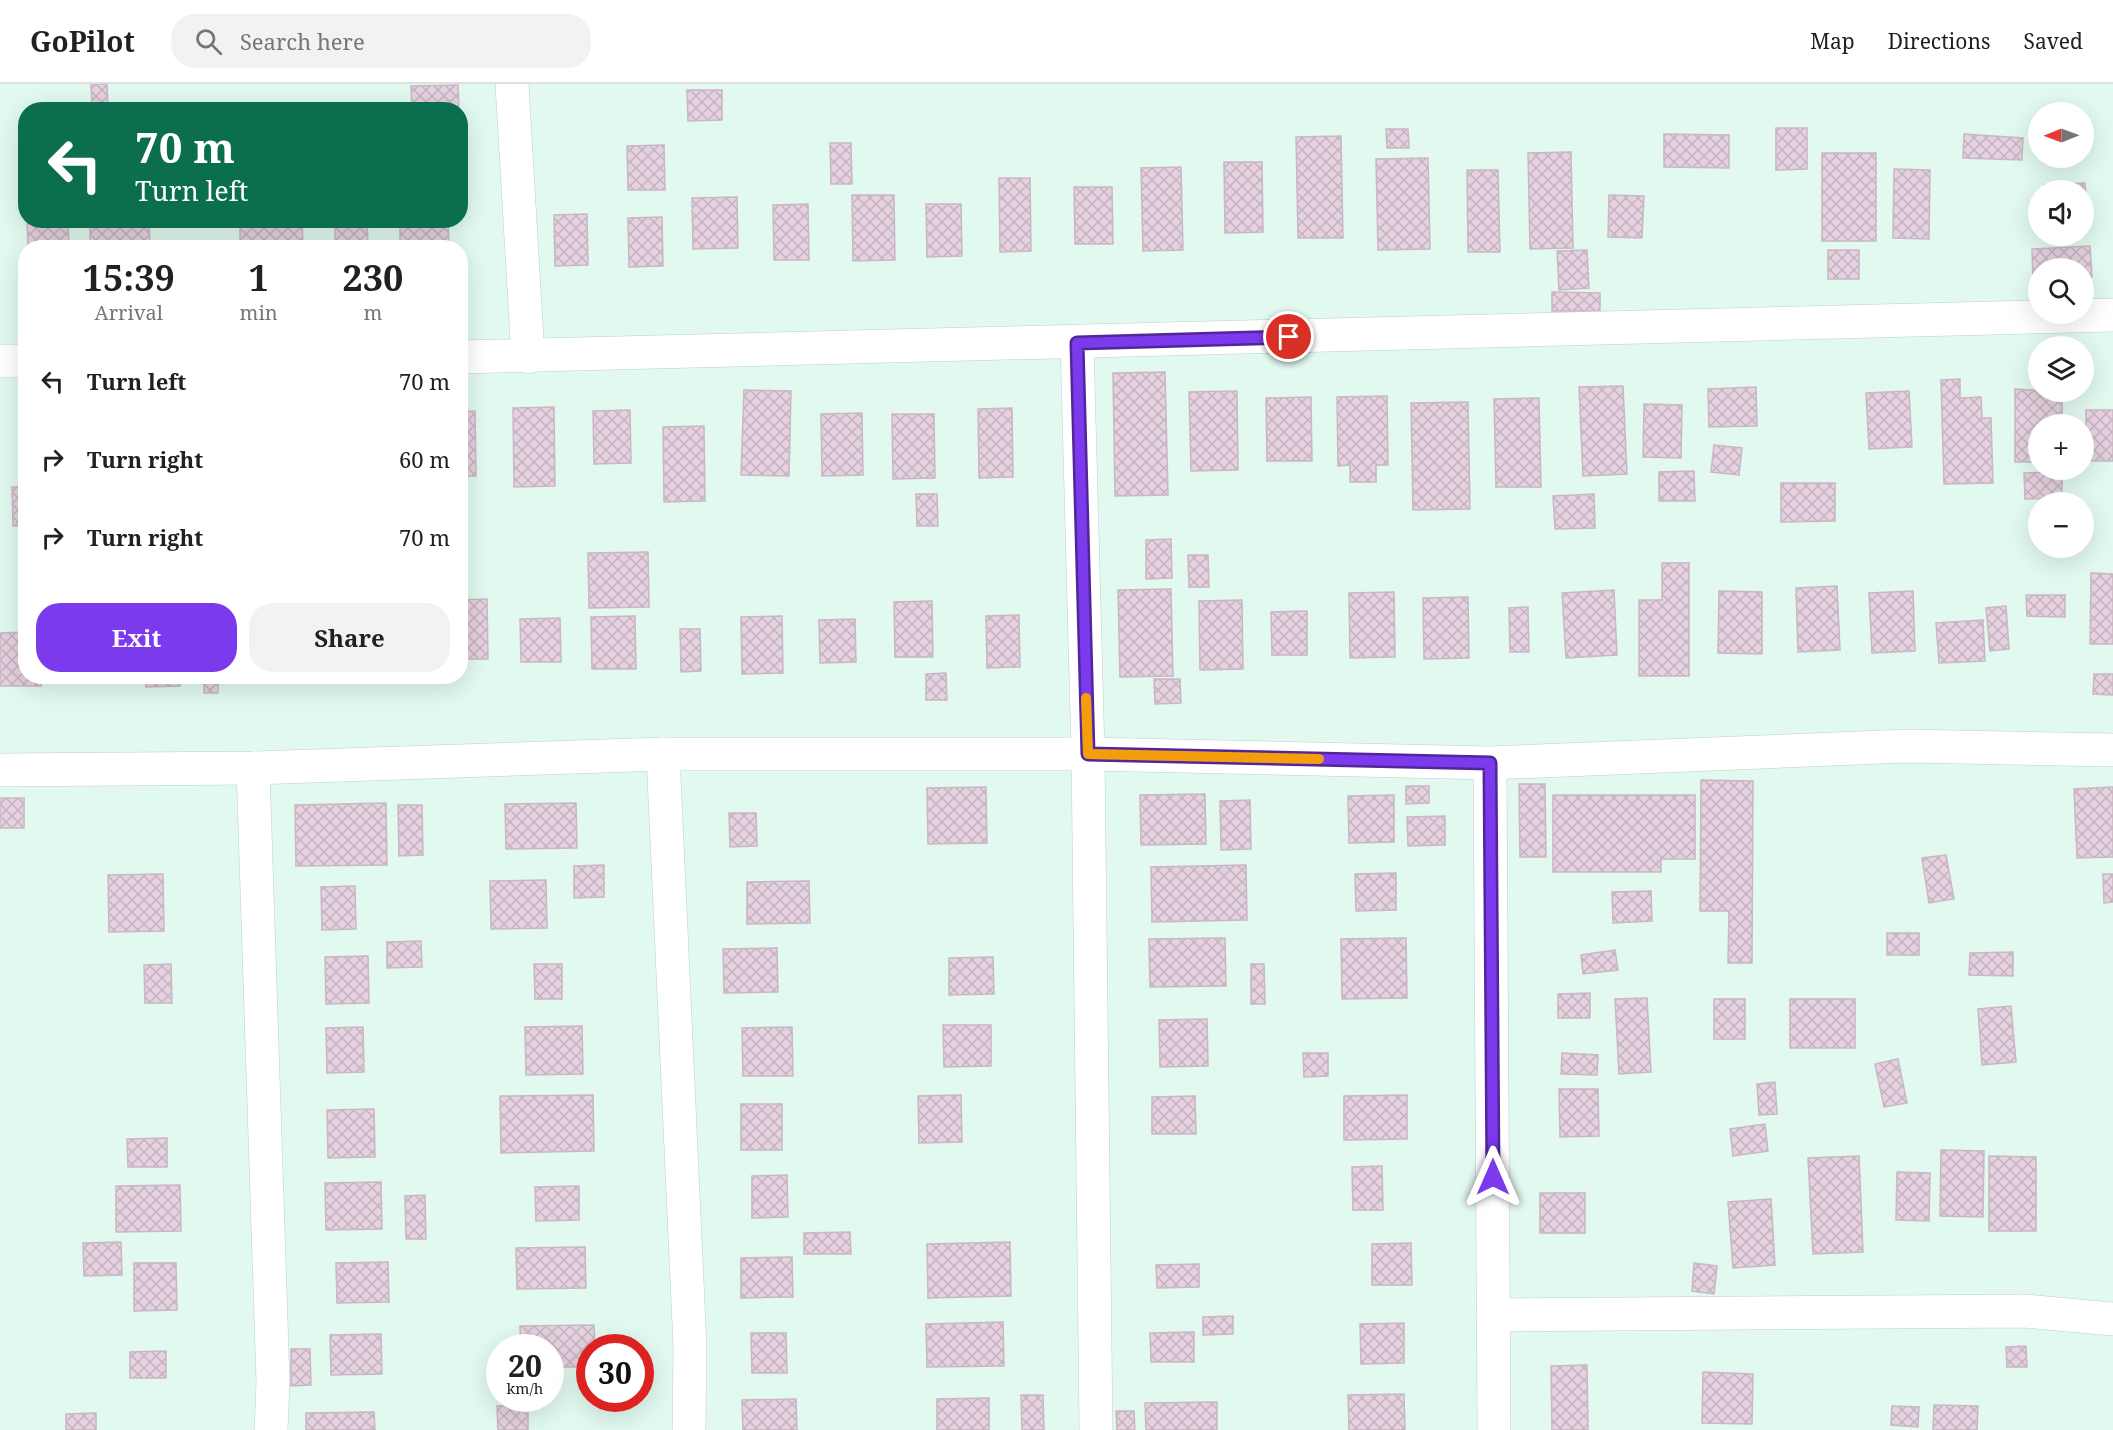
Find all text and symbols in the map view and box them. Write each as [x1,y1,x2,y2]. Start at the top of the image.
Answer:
search box [171,14,591,68]
text: GoPilot [30,22,135,60]
icon: search [192,25,225,58]
text: Search here [240,26,365,56]
text: Map [1810,27,1855,55]
text: Directions [1888,27,1990,55]
text: Saved [2023,27,2083,55]
north arrow [2028,102,2094,168]
map controls [2028,102,2094,558]
text: 70 m [135,118,235,175]
icon: left [36,126,114,204]
text: Turn left [135,172,248,209]
button: sound [2028,180,2094,246]
text: 15:39 [83,253,175,302]
text: 1 [248,253,269,302]
text: 230 [342,253,403,302]
button: search [2028,258,2094,324]
text: Arrival [95,299,163,326]
text: min [240,299,278,326]
text: m [363,299,382,326]
pin [1263,311,1314,362]
icon: arrive [1272,320,1305,353]
button: layers [2028,336,2094,402]
icon: left [36,365,69,398]
text: Turn left [87,366,186,396]
text: 70 m [399,366,450,396]
button: + [2028,414,2094,480]
icon: right [36,443,69,476]
text: Turn right [87,444,203,474]
text: 60 m [399,444,450,474]
button: − [2028,492,2094,558]
icon: right [36,521,69,554]
text: Turn right [87,522,203,552]
text: 70 m [399,522,450,552]
button: Exit [36,603,237,672]
button: Share [249,603,450,672]
position arrow [1461,1145,1525,1209]
speed limit sign: 30 [576,1334,654,1412]
text: 20 [508,1345,542,1386]
text: km/h [507,1378,543,1398]

